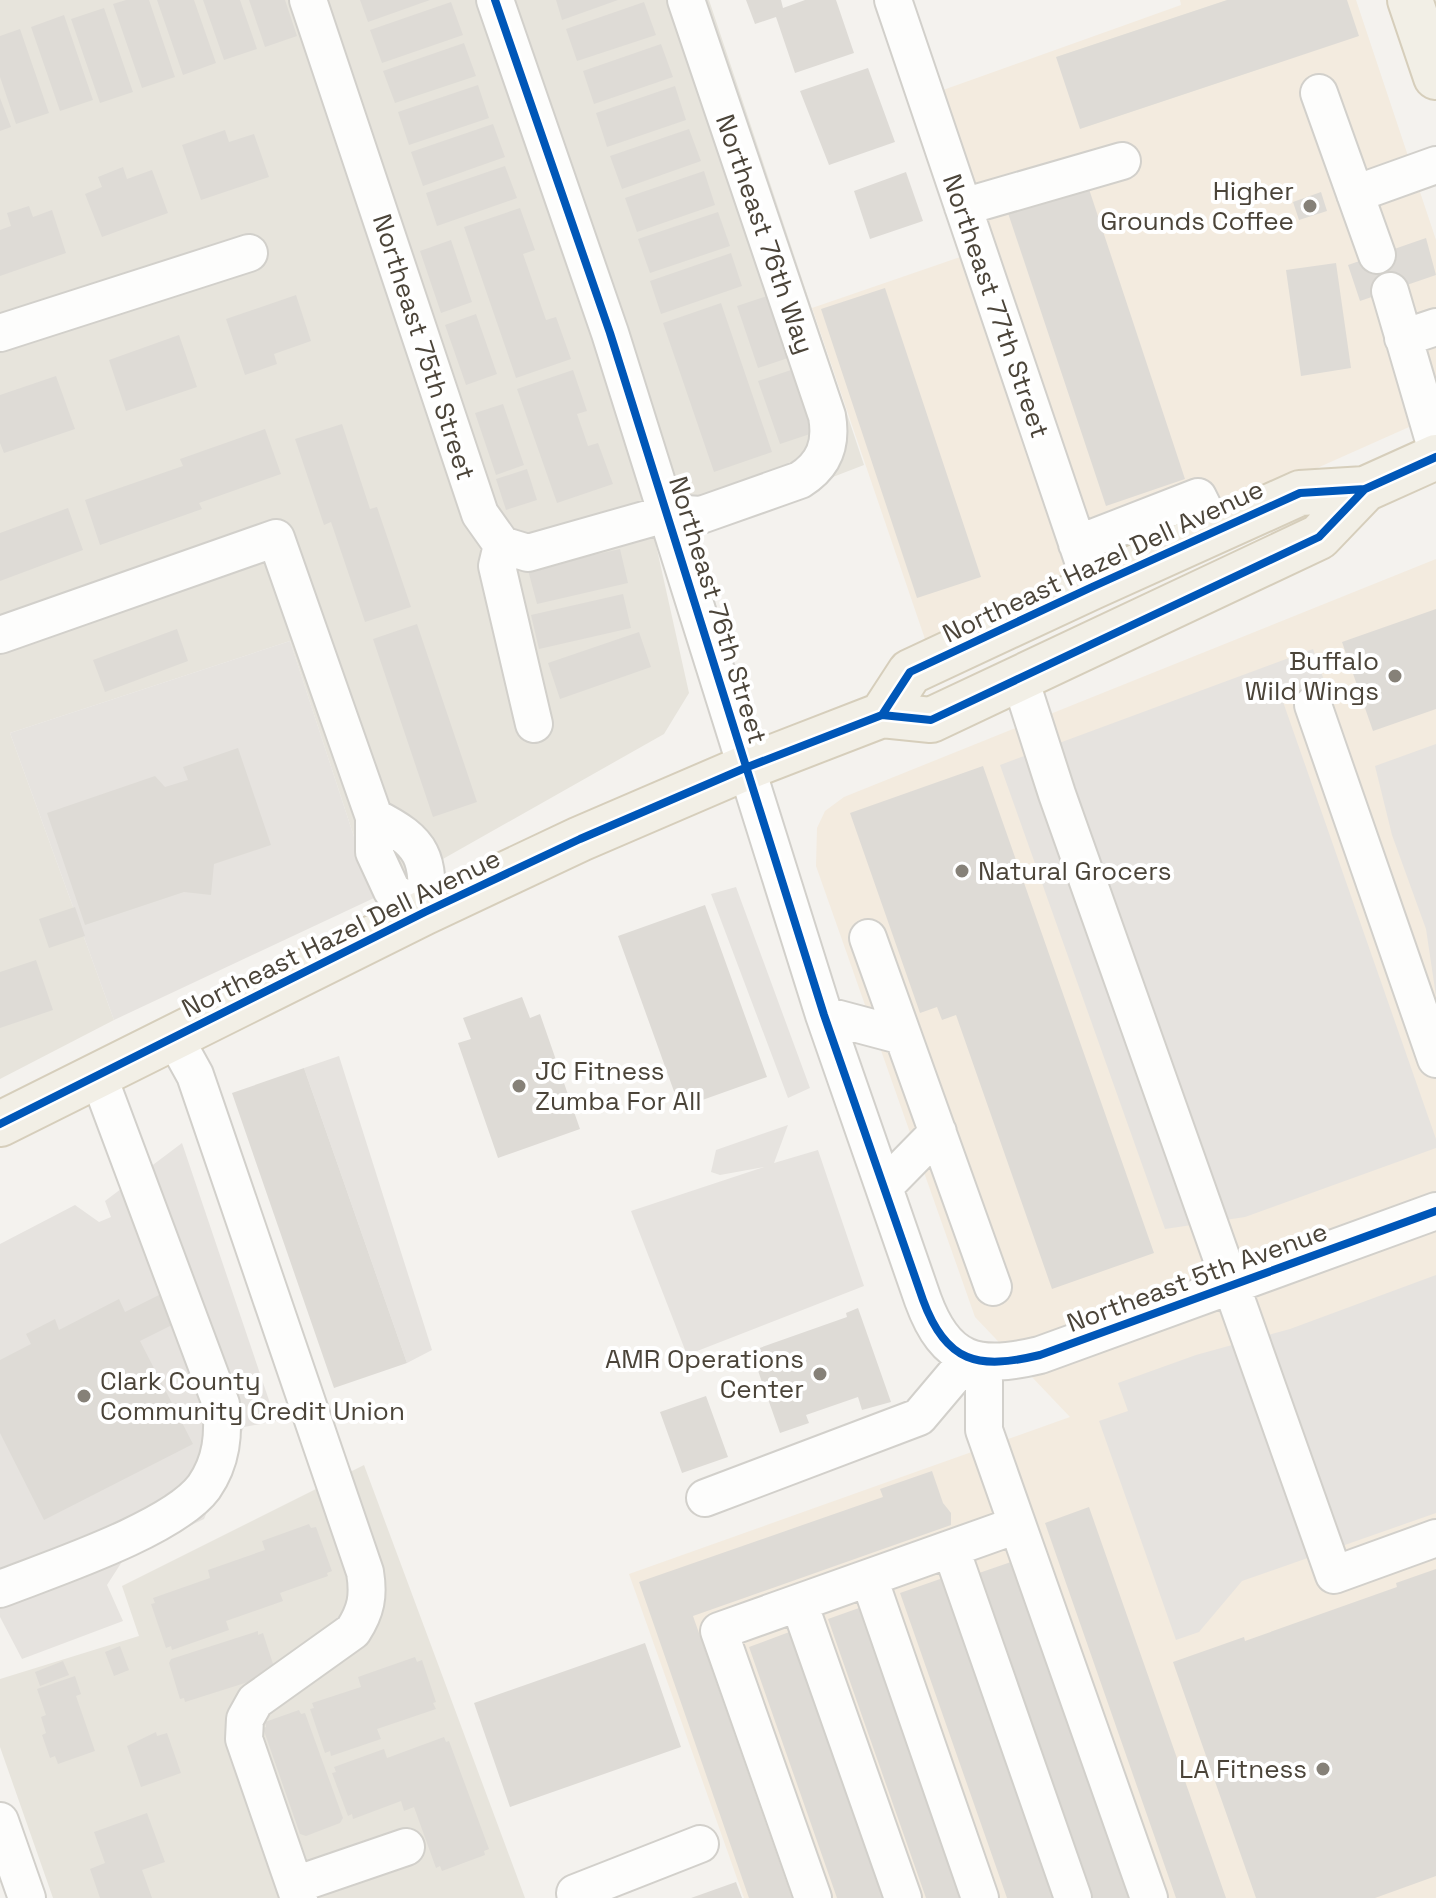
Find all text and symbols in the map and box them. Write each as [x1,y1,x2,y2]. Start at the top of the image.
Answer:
street label: Northeast 76th Way [708,110,822,358]
street label: Northeast 77th Street [935,170,1057,442]
place label: Higher Grounds Coffee [1100,174,1294,238]
marker: Higher Grounds Coffee [1301,197,1319,215]
street label: Northeast 75th Street [365,210,483,484]
street label: Northeast 76th Street [661,472,775,748]
street label: Northeast Hazel Dell Avenue [937,472,1269,650]
place label: Buffalo Wild Wings [1245,644,1379,708]
marker: Buffalo Wild Wings [1386,667,1404,685]
street label: Northeast Hazel Dell Avenue [176,841,506,1025]
place label: Natural Grocers [978,854,1171,888]
marker: Natural Grocers [953,862,971,880]
place label: JC Fitness Zumba For All [535,1054,702,1118]
marker: JC Fitness Zumba For All [510,1077,528,1095]
street label: Northeast 5th Avenue [1062,1214,1332,1340]
place label: AMR Operations Center [605,1342,804,1406]
place label: Clark County Community Credit Union [100,1364,405,1428]
marker: AMR Operations Center [811,1365,829,1383]
marker: Clark County Community Credit Union [75,1387,93,1405]
place label: LA Fitness [1179,1752,1307,1786]
marker: LA Fitness [1314,1760,1332,1778]

